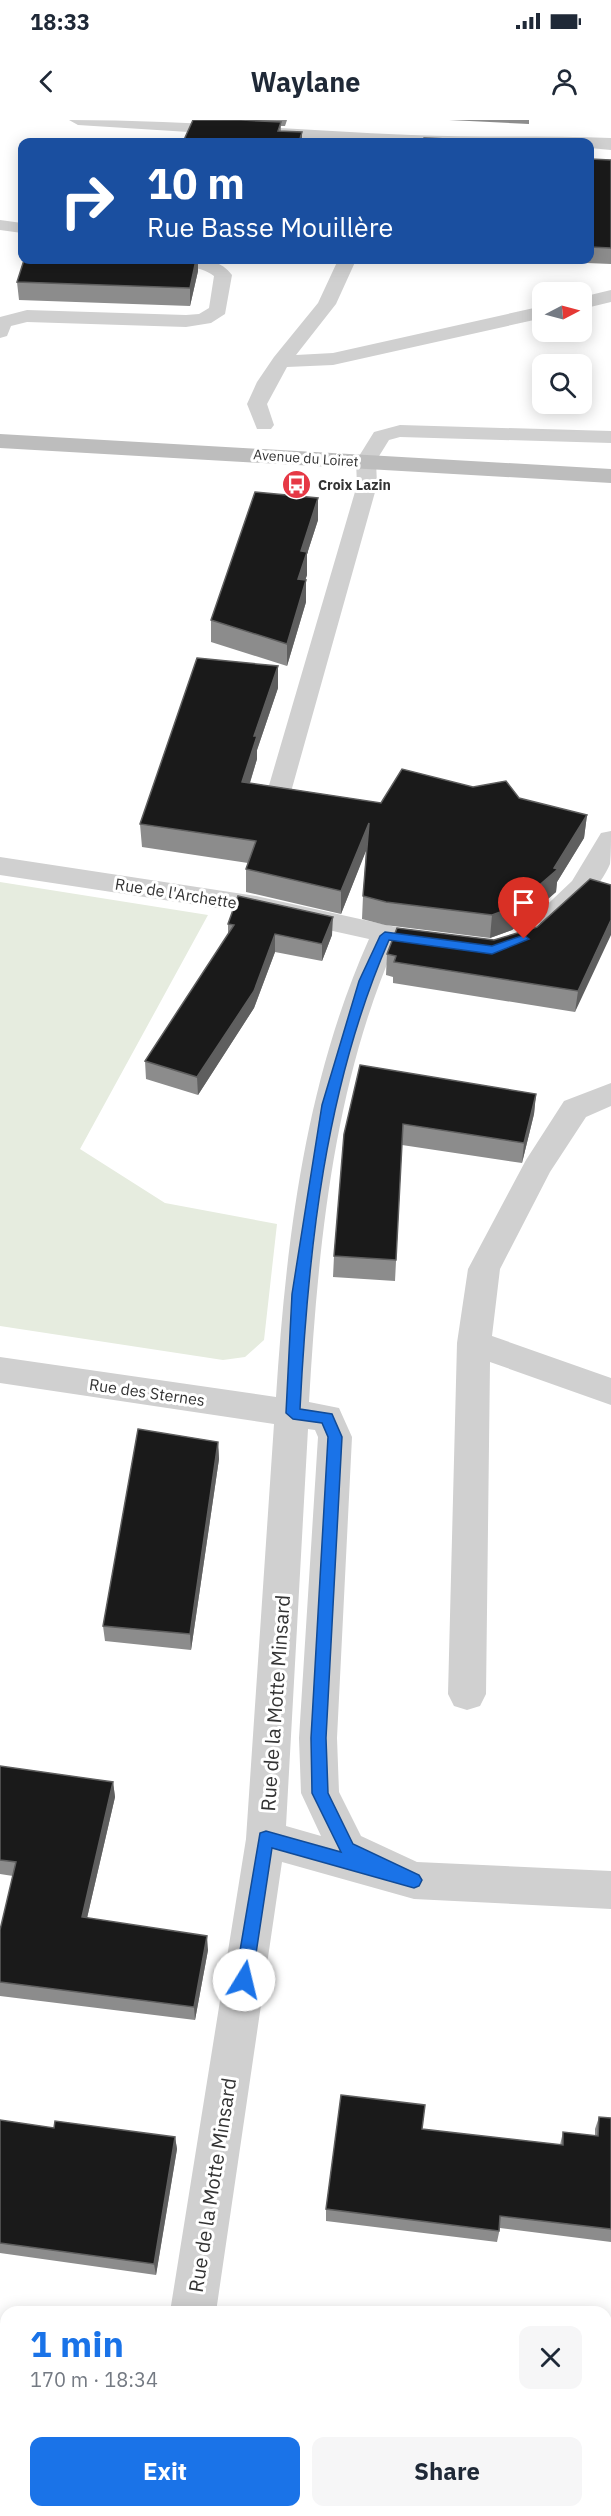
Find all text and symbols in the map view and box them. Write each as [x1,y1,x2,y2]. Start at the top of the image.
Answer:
text: 18:33 [30,7,90,36]
text: Waylane [251,64,360,99]
icon: back [30,65,63,98]
icon: person [548,65,581,98]
text: 10 m [147,156,245,211]
icon: right [48,162,126,240]
text: Rue Basse Mouillère [147,209,393,244]
north arrow [532,282,592,342]
map controls [532,282,592,414]
button: search [532,354,592,414]
street label: Avenue du Loiret [253,445,359,471]
bus stop icon: Croix Lazin [281,469,313,501]
place label: Croix Lazin [318,476,391,494]
street label: Rue de l'Archette [114,874,238,913]
pin [498,877,549,939]
icon: arrive [507,886,540,919]
street label: Rue des Sternes [88,1374,206,1410]
street label: Rue de la Motte Minsard [254,1594,296,1812]
position arrow [212,1948,276,2012]
street label: Rue de la Motte Minsard [182,2076,242,2294]
text: 1 min [30,2320,124,2367]
button: close [519,2326,582,2389]
text: 170 m · 18:34 [30,2366,158,2393]
button: Exit [30,2437,300,2506]
button: Share [312,2437,582,2506]

